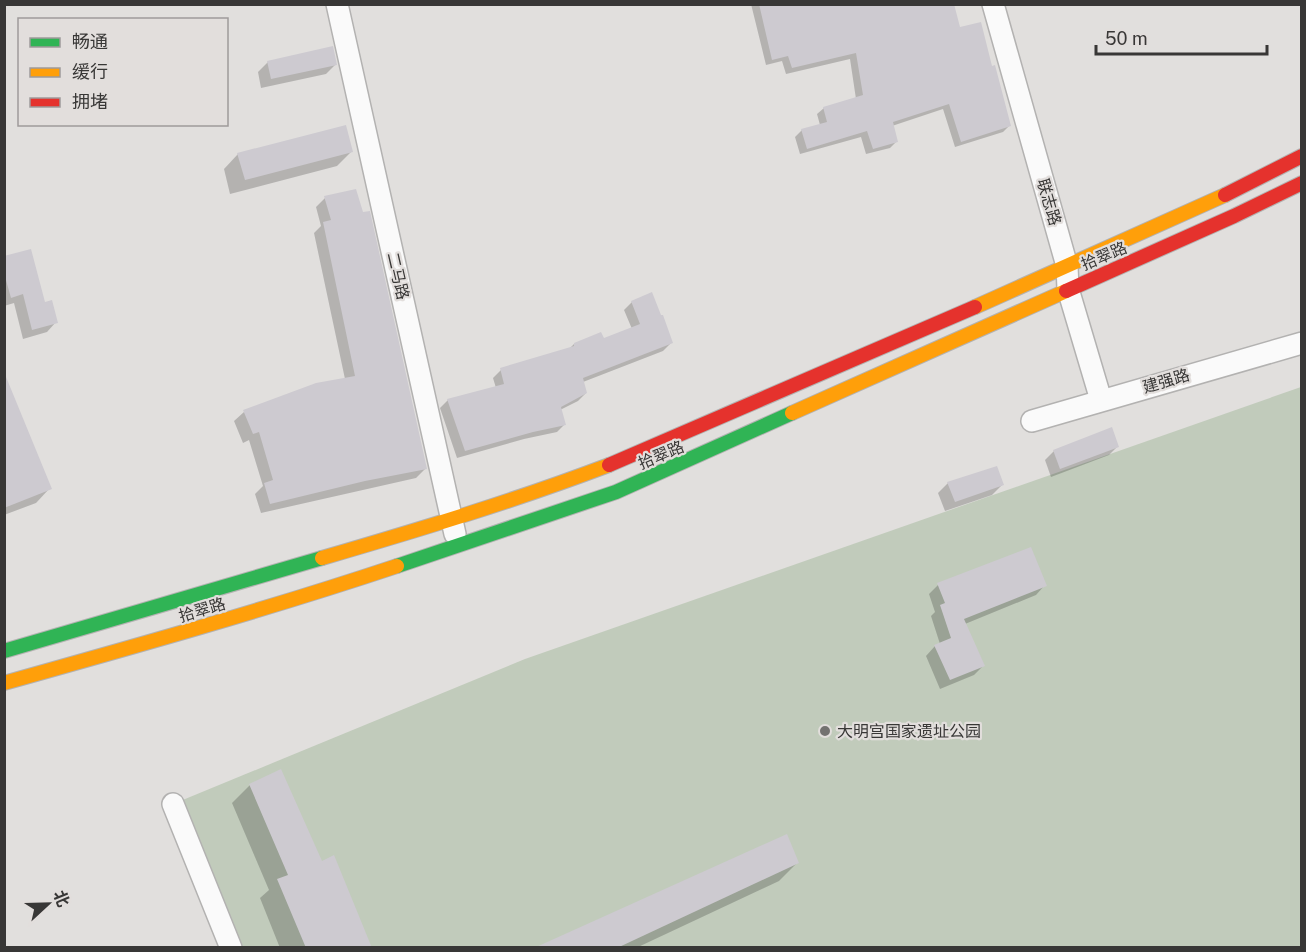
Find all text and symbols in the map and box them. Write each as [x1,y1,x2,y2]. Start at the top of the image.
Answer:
legend [18,18,228,126]
scale bar [1096,18,1267,56]
text: 50 m [1105,28,1148,49]
text: 畅通 [72,31,108,52]
text: 缓行 [72,61,108,82]
text: 拥堵 [72,91,108,112]
street label: 联志路 [1033,176,1065,228]
street label: 拾翠路 [1078,238,1130,274]
street label: 二马路 [383,250,413,302]
street label: 建强路 [1140,365,1192,397]
street label: 拾翠路 [635,437,687,473]
street label: 拾翠路 [176,594,228,626]
place label: 大明宫国家遗址公园 [837,722,981,741]
marker: 大明宫国家遗址公园 [818,724,832,738]
north arrow [18,874,78,934]
text: 北 [50,888,73,910]

